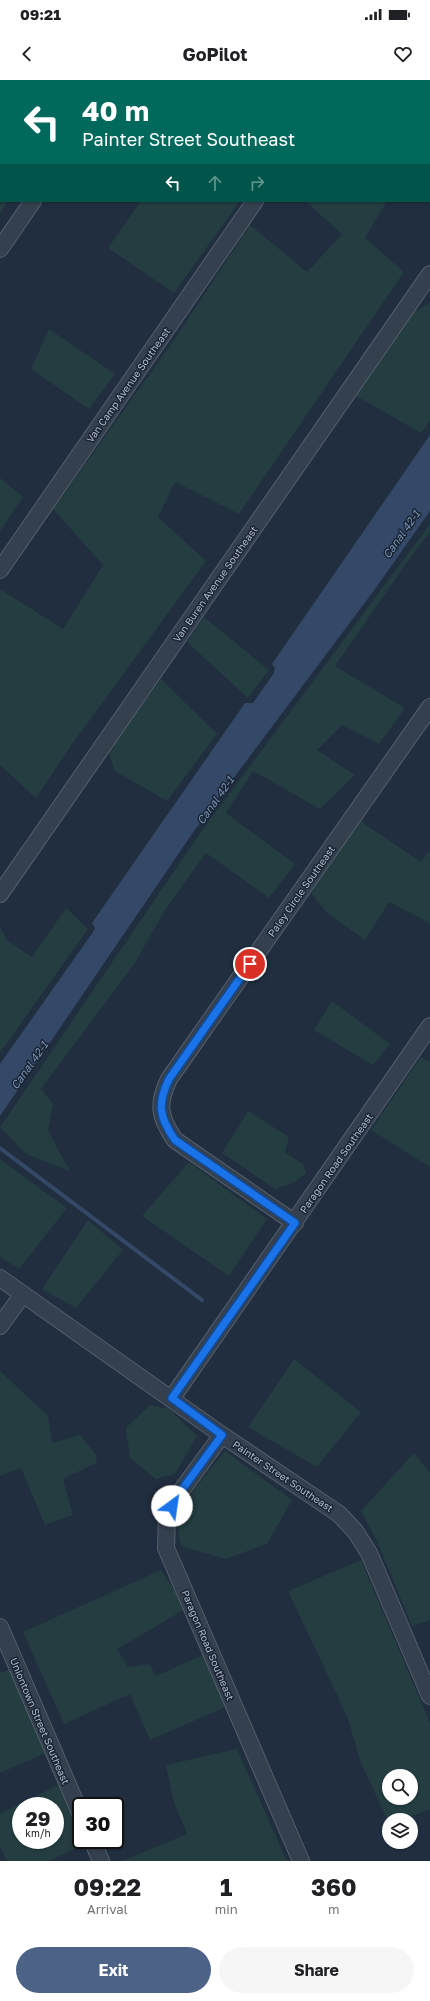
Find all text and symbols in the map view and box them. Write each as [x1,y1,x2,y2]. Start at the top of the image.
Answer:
text: 09:21 [20,5,61,23]
icon: back [16,43,38,65]
text: GoPilot [183,43,247,65]
icon: heart [392,43,414,65]
text: 40 m [82,94,149,127]
icon: left [16,96,68,148]
text: Painter Street Southeast [82,128,295,150]
icon: left [162,172,184,194]
icon: ahead [204,172,226,194]
icon: right [246,172,268,194]
street label: Van Camp Avenue Southeast [84,325,172,445]
water label: Canal 42-1 [380,507,423,560]
street label: Van Buren Avenue Southeast [170,524,260,644]
water label: Canal 42-1 [194,773,237,826]
street label: Paley Circle Southeast [265,843,337,939]
pin [233,947,267,981]
icon: arrive [239,953,261,975]
water label: Canal 42-1 [8,1038,51,1091]
street label: Paragon Road Southeast [297,1111,375,1215]
street label: Painter Street Southeast [231,1438,335,1514]
position arrow [151,1485,193,1527]
street label: Paragon Road Southeast [179,1588,237,1702]
street label: Uniontown Street Southeast [8,1656,72,1786]
map controls [382,1769,418,1849]
button: search [382,1769,418,1805]
speed limit sign: 30 [72,1797,124,1849]
text: 29 [26,1806,50,1830]
button: layers [382,1813,418,1849]
text: km/h [25,1827,51,1839]
text: 09:22 [73,1872,141,1901]
text: 1 [220,1872,232,1901]
text: 360 [311,1872,357,1901]
text: Arrival [87,1901,128,1917]
text: min [215,1901,238,1917]
text: m [328,1901,340,1917]
button: Exit [16,1947,211,1993]
button: Share [219,1947,414,1993]

